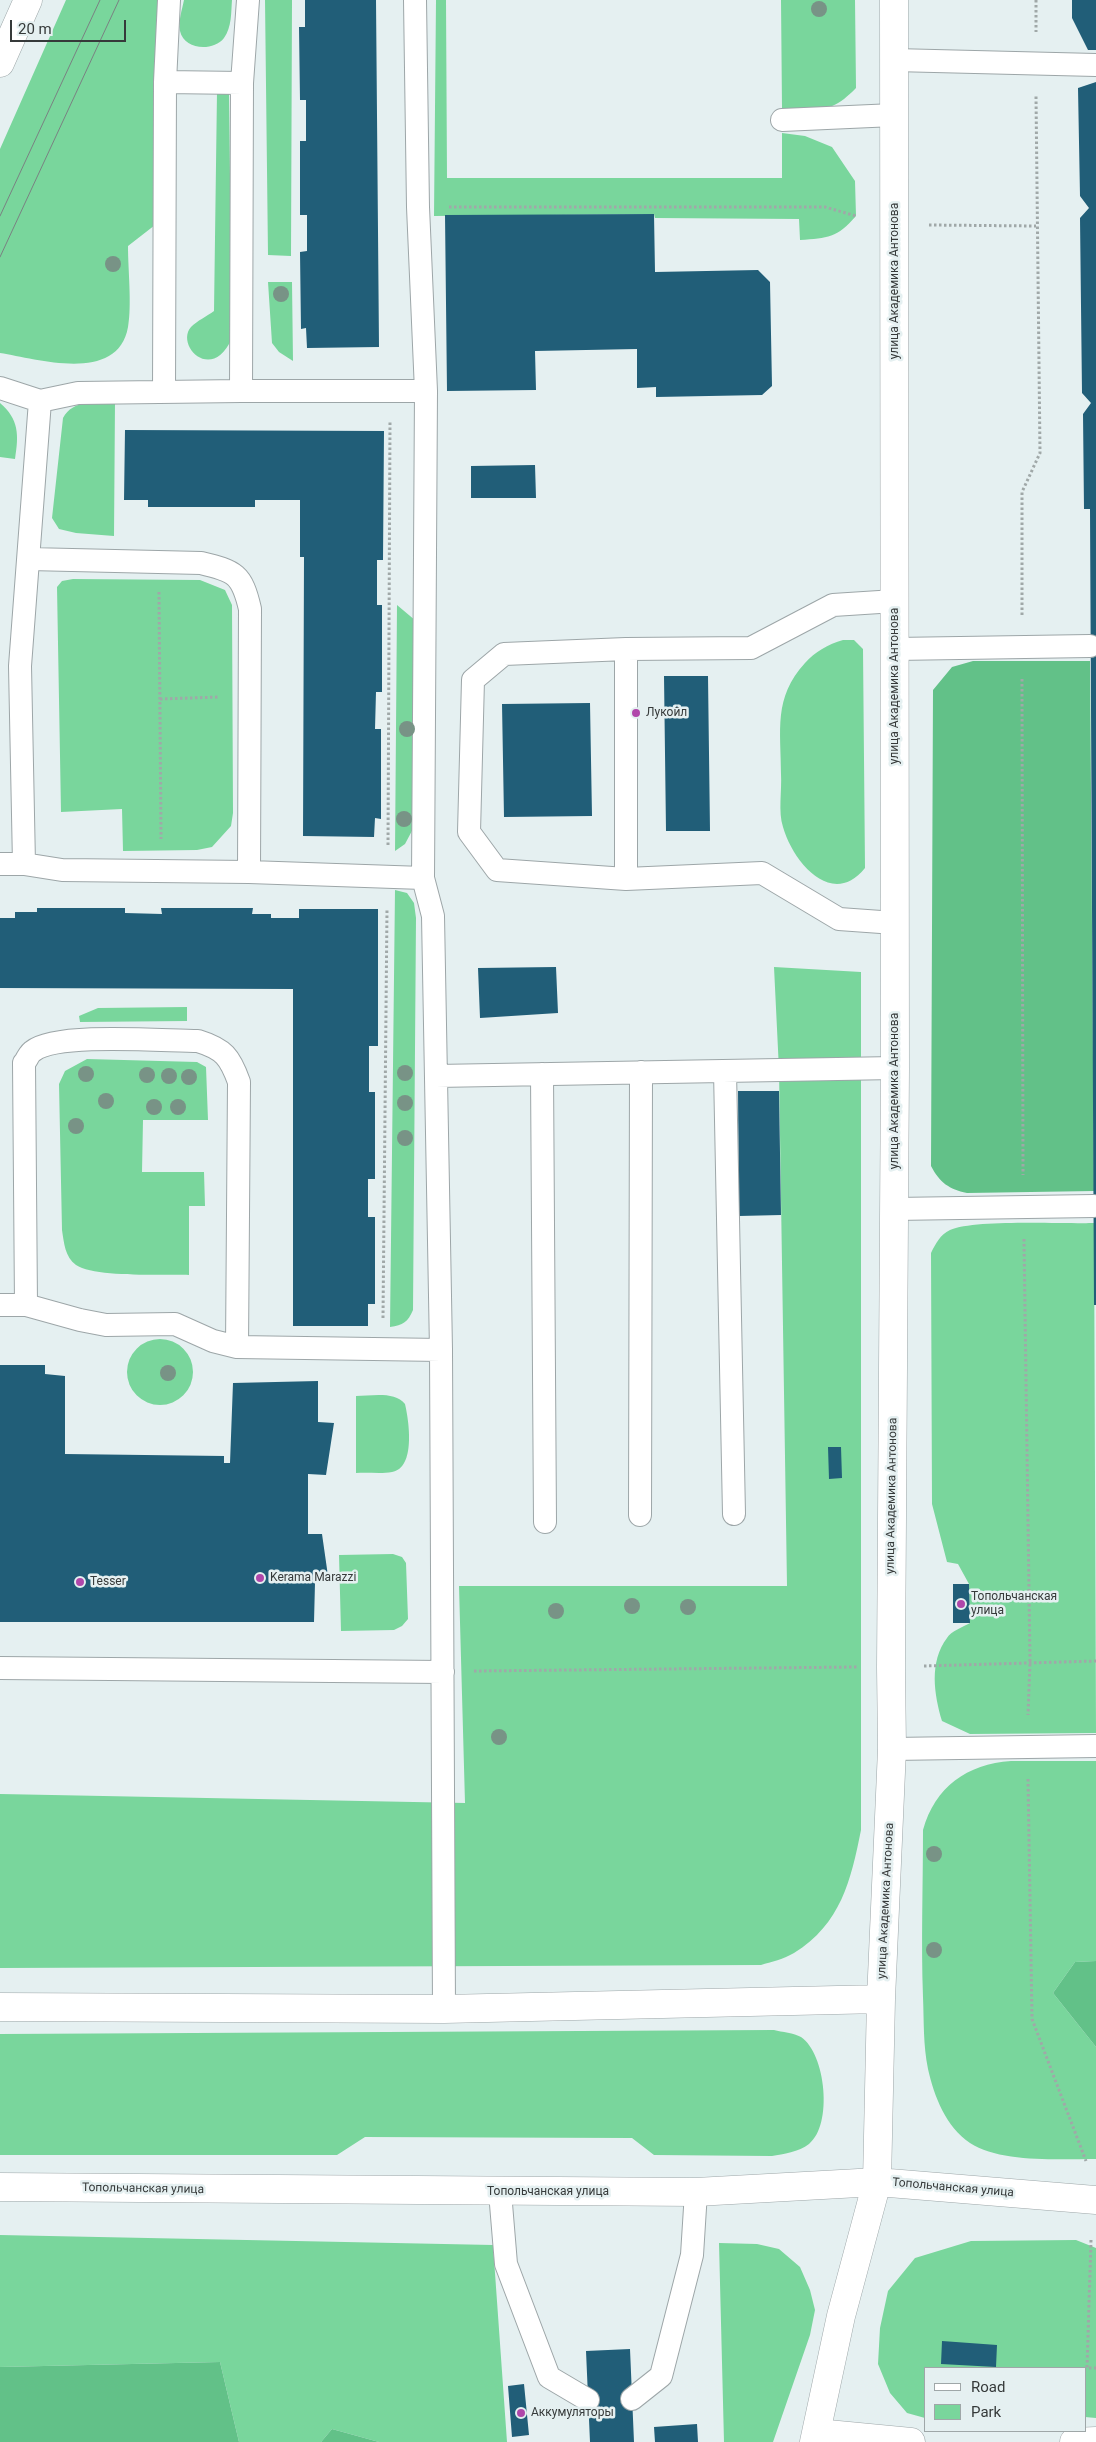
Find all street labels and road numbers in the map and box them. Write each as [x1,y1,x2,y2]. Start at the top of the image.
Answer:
street label: улица Академика Антонова [888,203,902,359]
street label: улица Академика Антонова [888,608,902,764]
street label: улица Академика Антонова [888,1013,902,1169]
street label: улица Академика Антонова [883,1418,901,1574]
street label: улица Академика Антонова [875,1823,897,1979]
street label: Топольчанская улица [892,2176,1014,2200]
street label: Топольчанская улица [82,2181,204,2197]
street label: Топольчанская улица [487,2185,609,2199]

